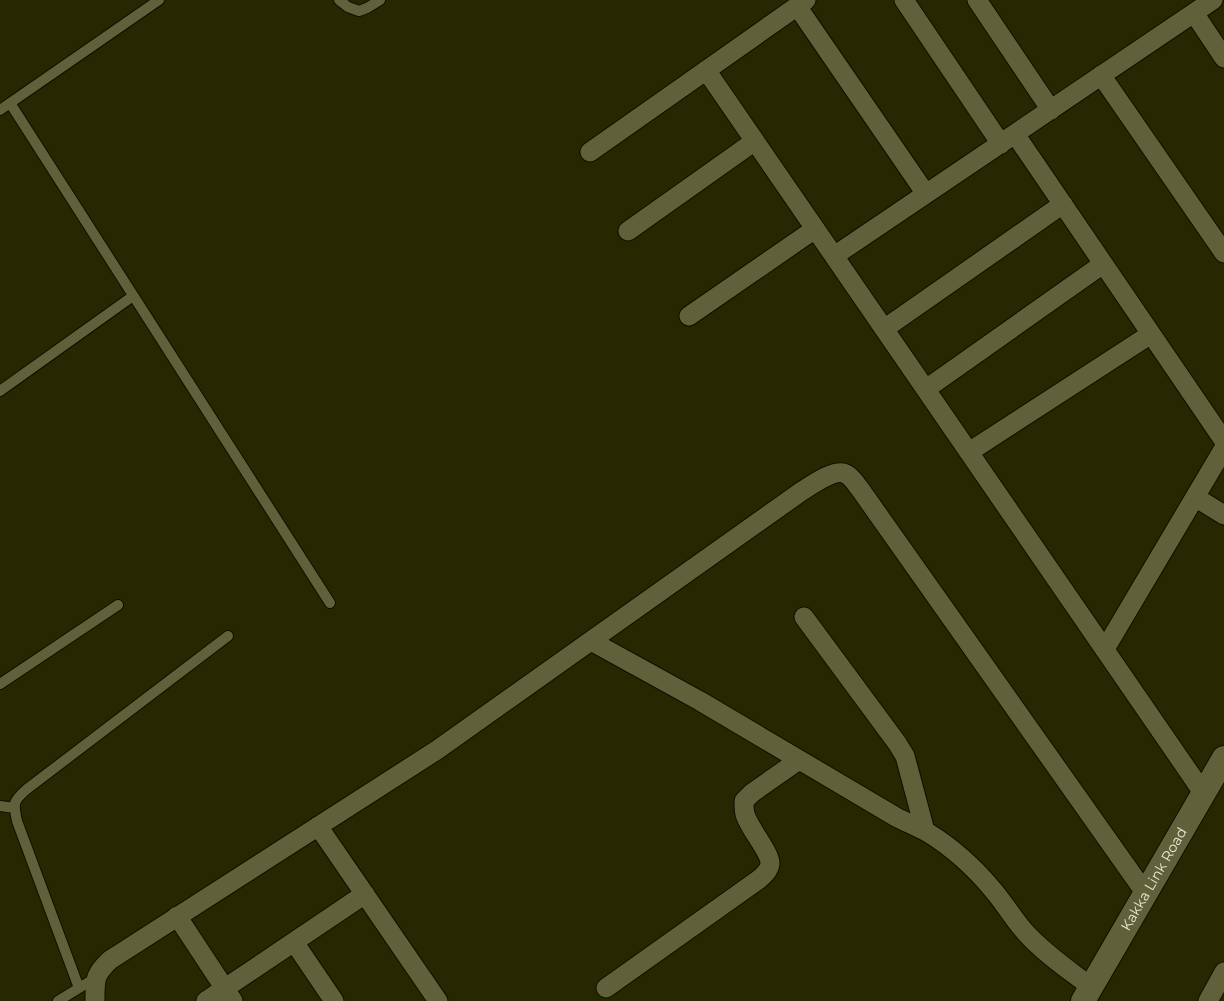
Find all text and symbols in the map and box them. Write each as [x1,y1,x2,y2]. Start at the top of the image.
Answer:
street label: Kakka Link Road [1117,824,1191,934]

